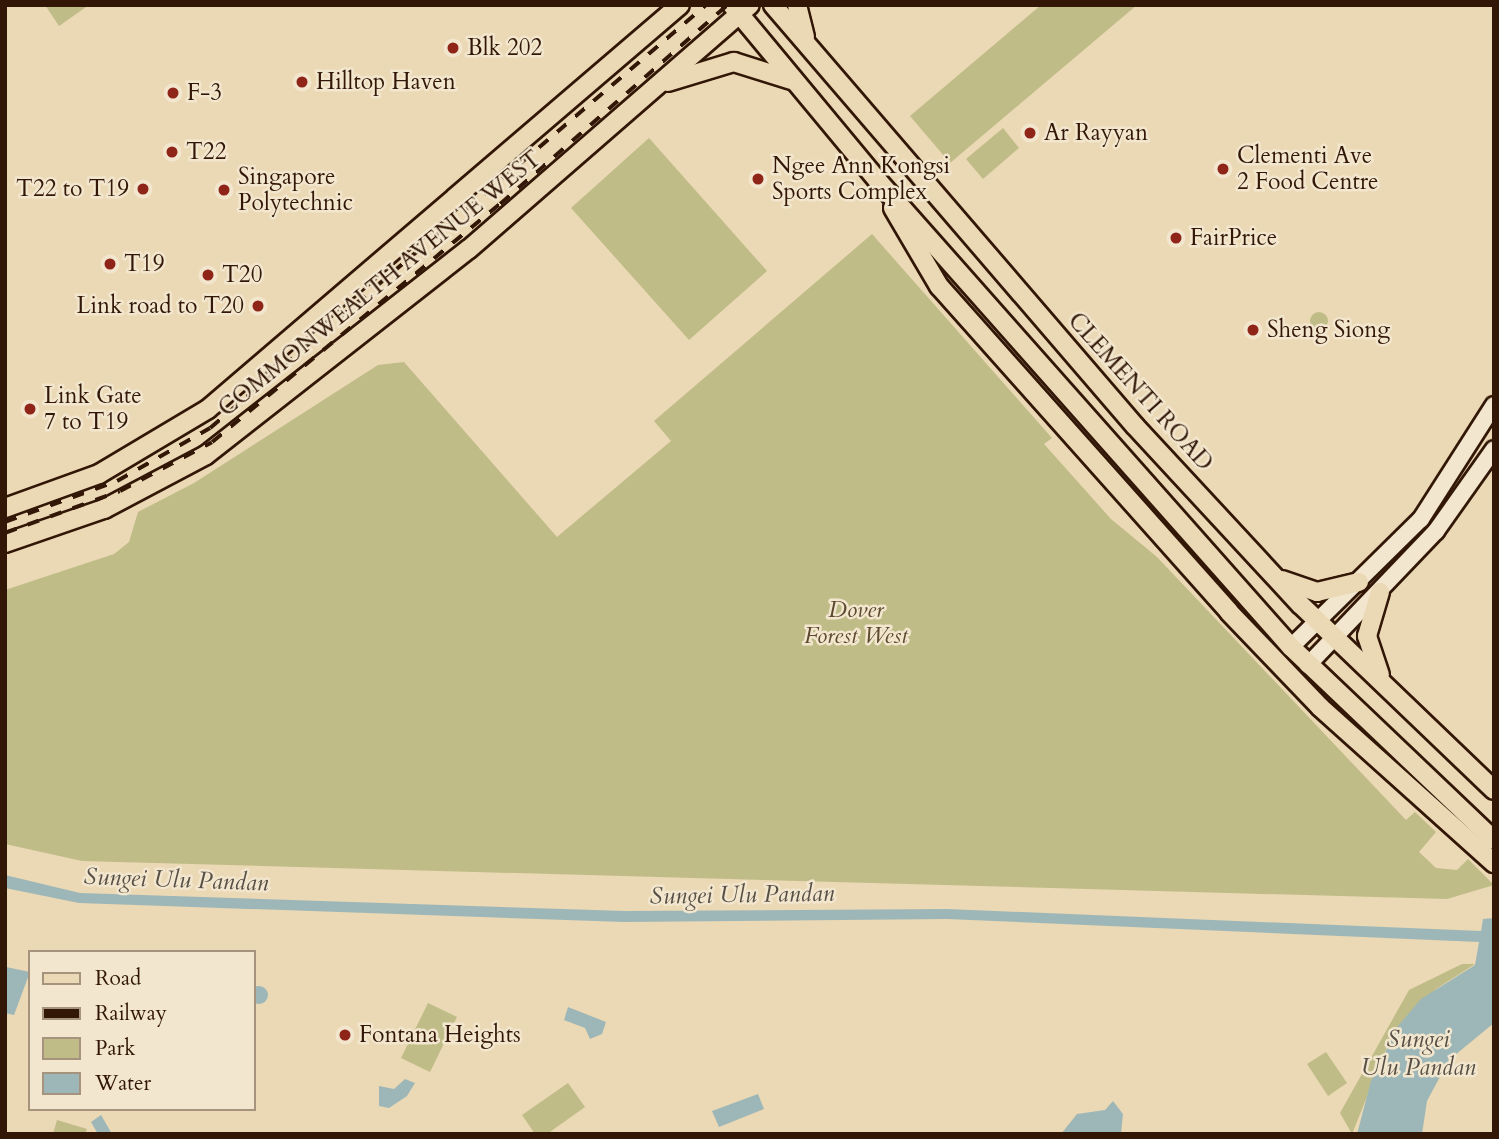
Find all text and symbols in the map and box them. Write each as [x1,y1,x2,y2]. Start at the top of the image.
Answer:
place label: Blk 202 [467,34,542,62]
marker: Blk 202 [445,40,461,56]
place label: Hilltop Haven [316,68,456,96]
marker: Hilltop Haven [294,74,310,90]
place label: F-3 [187,79,222,107]
marker: F-3 [165,85,181,101]
place label: Ar Rayyan [1044,119,1148,147]
marker: Ar Rayyan [1022,125,1038,141]
place label: T22 [186,138,226,166]
place label: Clementi Ave 2 Food Centre [1237,142,1379,196]
marker: T22 [164,144,180,160]
street label: COMMONWEALTH AVENUE WEST [213,145,547,423]
place label: Ngee Ann Kongsi Sports Complex [772,152,950,206]
marker: Clementi Ave 2 Food Centre [1215,161,1231,177]
place label: Singapore Polytechnic [238,163,353,217]
marker: Ngee Ann Kongsi Sports Complex [750,171,766,187]
place label: T22 to T19 [16,175,129,203]
marker: T22 to T19 [135,181,151,197]
marker: Singapore Polytechnic [216,182,232,198]
place label: FairPrice [1190,224,1277,252]
marker: FairPrice [1168,230,1184,246]
place label: T19 [124,250,164,278]
marker: T19 [102,256,118,272]
place label: T20 [222,261,262,289]
marker: T20 [200,267,216,283]
place label: Link road to T20 [77,292,244,320]
marker: Link road to T20 [250,298,266,314]
street label: CLEMENTI ROAD [1062,307,1218,477]
place label: Sheng Siong [1267,316,1390,344]
marker: Sheng Siong [1245,322,1261,338]
place label: Link Gate 7 to T19 [44,382,142,436]
marker: Link Gate 7 to T19 [22,401,38,417]
park label: Dover Forest West [804,596,908,650]
water label: Sungei Ulu Pandan [83,862,269,898]
water label: Sungei Ulu Pandan [649,879,835,911]
legend [28,950,256,1111]
text: Road [95,964,141,993]
text: Railway [95,999,167,1028]
place label: Fontana Heights [359,1021,521,1049]
water label: Sungei Ulu Pandan [1360,1026,1476,1082]
marker: Fontana Heights [337,1027,353,1043]
text: Park [95,1034,135,1063]
text: Water [95,1069,151,1098]

